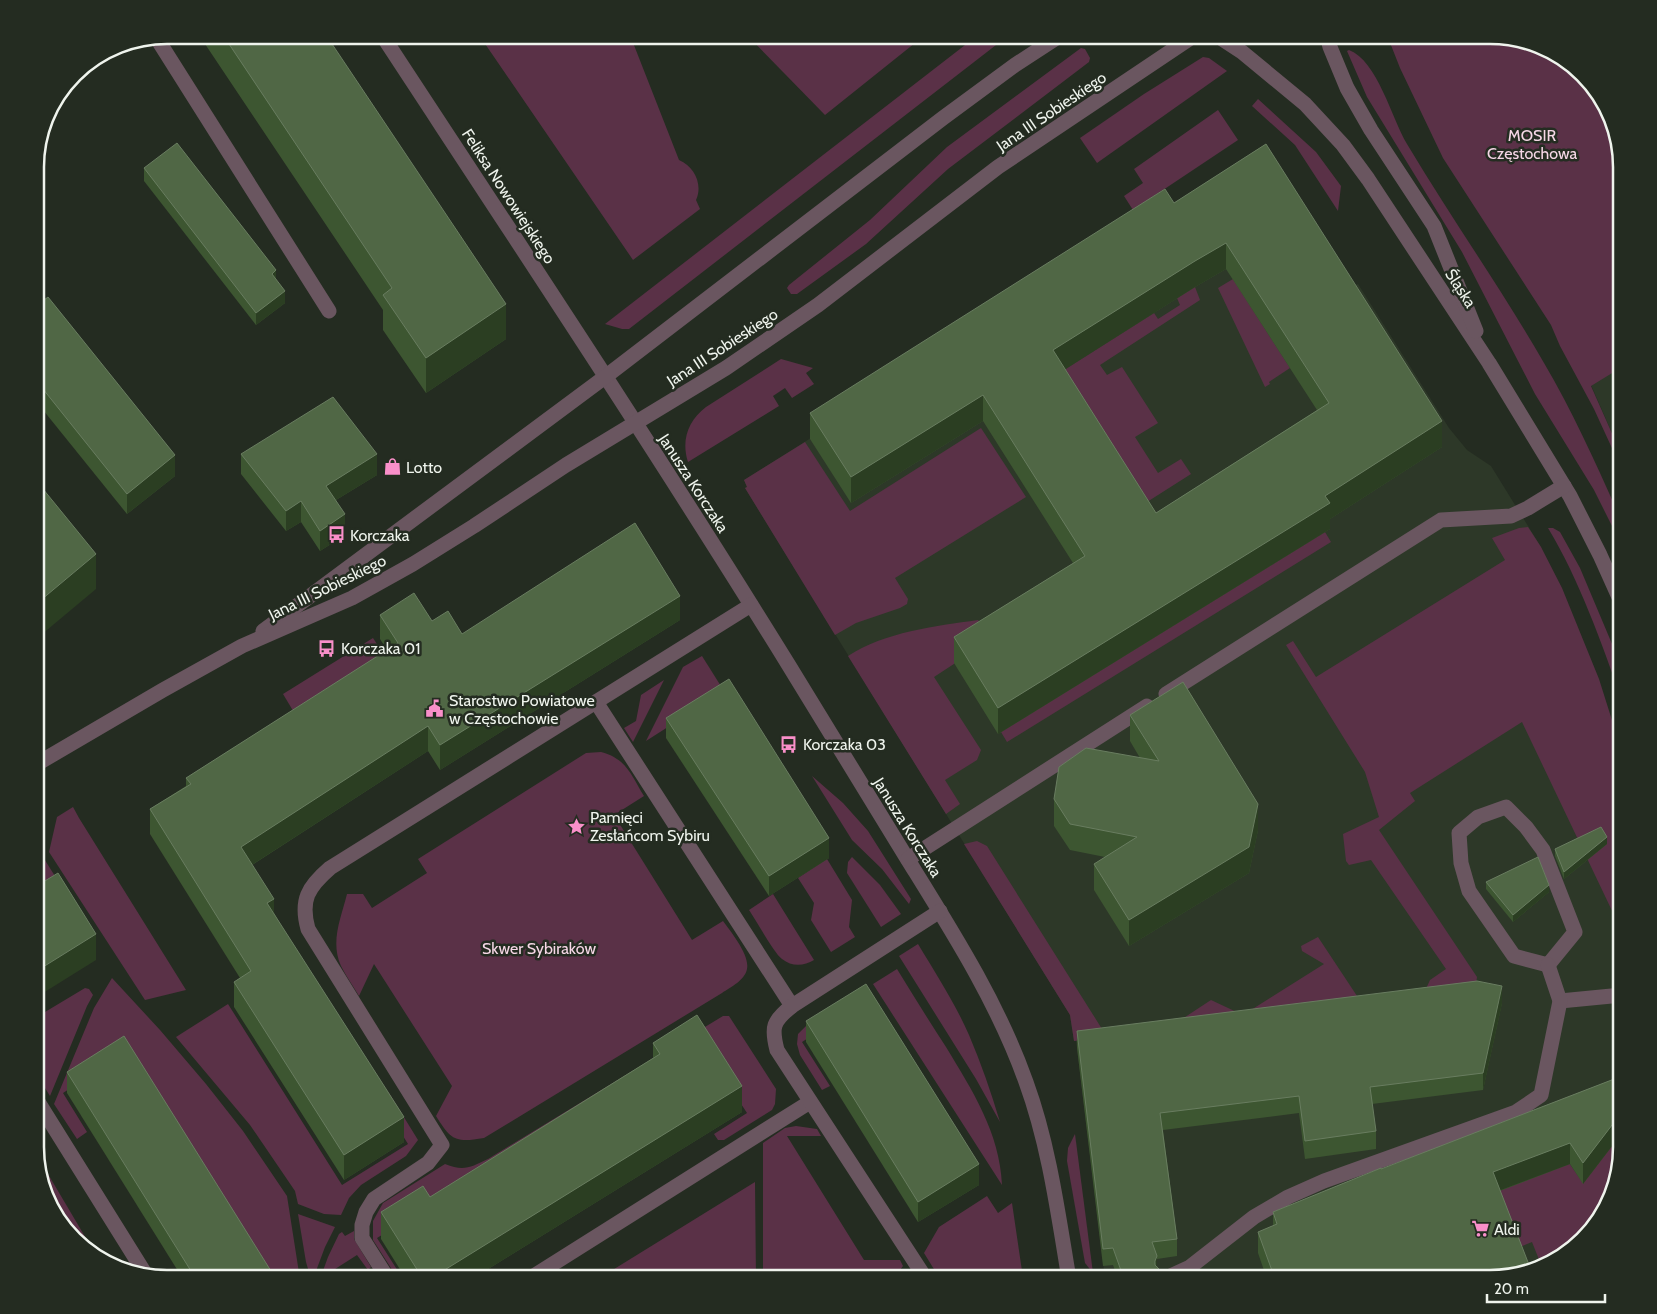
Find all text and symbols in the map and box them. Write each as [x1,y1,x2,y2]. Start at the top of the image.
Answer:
street label: Jana III Sobieskiego [992,68,1110,156]
street label: Feliksa Nowowiejskiego [458,125,559,267]
park label: MOSIR Częstochowa [1487,126,1577,163]
street label: Śląska [1441,265,1480,311]
street label: Jana III Sobieskiego [662,304,781,391]
street label: Janusza Korczaka [654,430,733,536]
shop icon: Lotto [382,457,402,477]
place label: Lotto [406,458,442,477]
bus stop icon: Korczaka [326,525,346,545]
place label: Korczaka [350,526,410,545]
street label: Jana III Sobieskiego [264,551,389,625]
bus stop icon: Korczaka 01 [317,638,337,658]
place label: Korczaka 01 [341,639,420,658]
place label: Starostwo Powiatowe w Częstochowie [449,691,595,728]
public building icon: Starostwo Powiatowe w Częstochowie [425,699,445,719]
bus stop icon: Korczaka 03 [779,734,799,754]
place label: Korczaka 03 [803,735,886,754]
street label: Janusza Korczaka [869,773,946,881]
place label: Pamięci Zesłańcom Sybiru [590,808,710,845]
place icon: Pamięci Zesłańcom Sybiru [566,816,586,836]
park label: Skwer Sybiraków [482,939,596,958]
supermarket icon: Aldi [1470,1219,1490,1239]
place label: Aldi [1494,1220,1520,1239]
scale bar [1487,1272,1604,1304]
text: 20 m [1494,1280,1529,1298]

